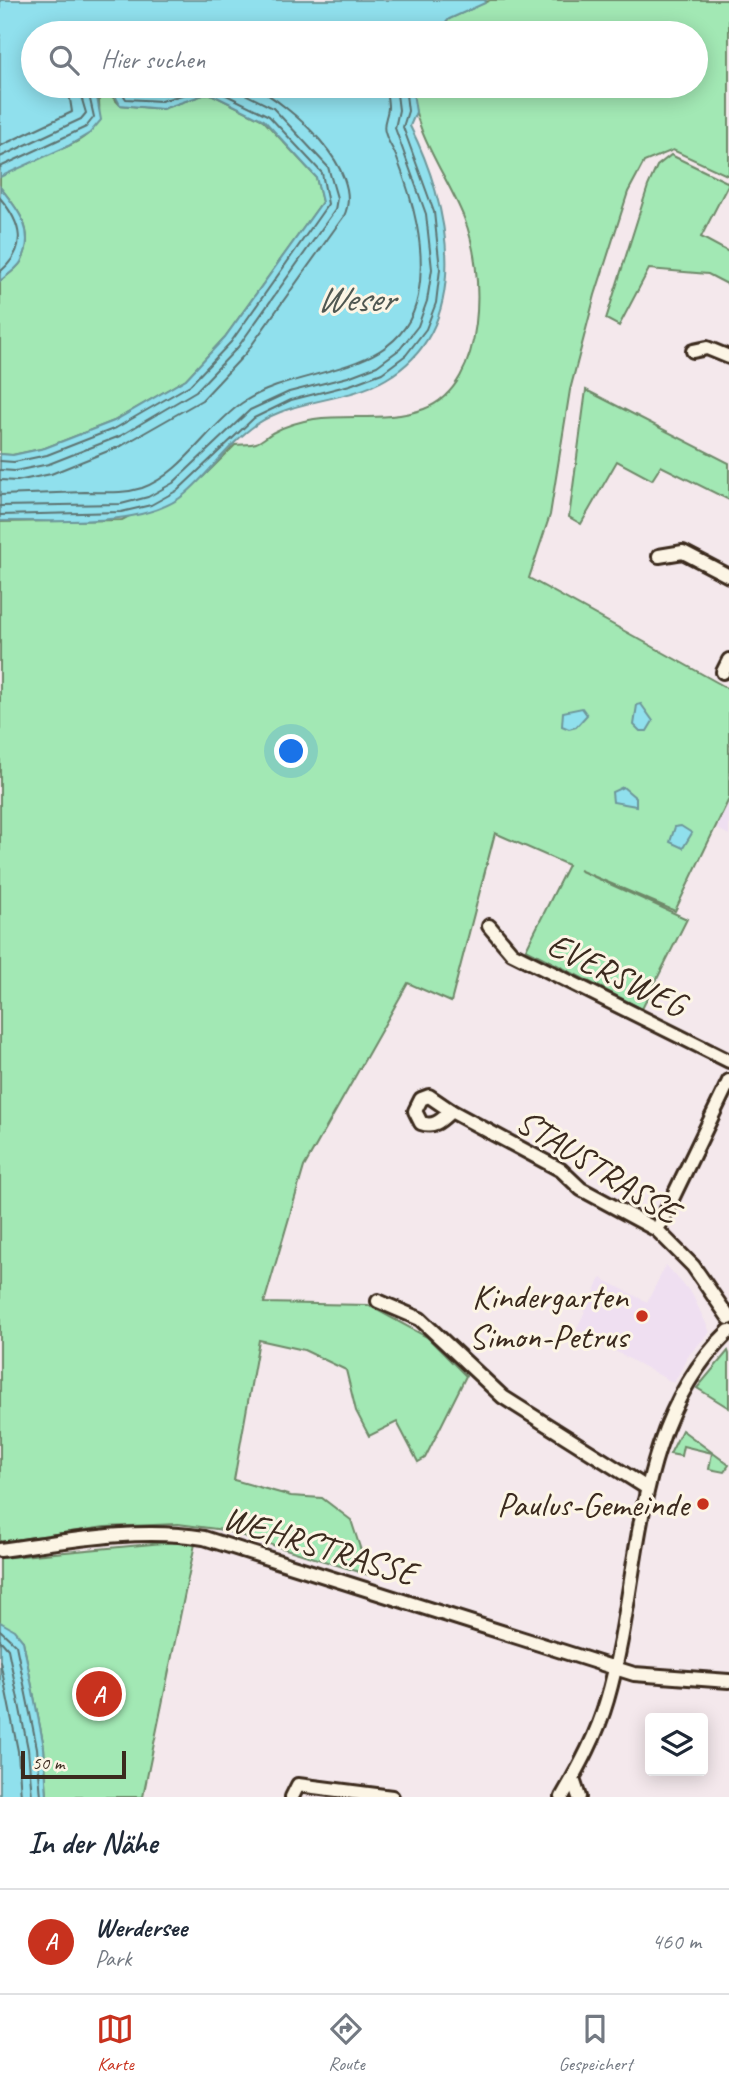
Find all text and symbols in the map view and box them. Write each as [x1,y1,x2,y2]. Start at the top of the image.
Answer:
search box [21,21,708,98]
icon: search [45,41,83,79]
text: Hier suchen [101,43,205,76]
water label: Weser [317,275,399,322]
your location [274,734,308,768]
street label: EVERSWEG [540,922,697,1029]
street label: STAUSTRASSE [508,1099,691,1237]
place label: Kindergarten Simon-Petrus [469,1274,631,1359]
marker: Kindergarten Simon-Petrus [634,1308,650,1324]
place label: Paulus-Gemeinde [497,1482,692,1527]
street label: WEHRSTRASSE [218,1495,426,1598]
marker: Paulus-Gemeinde [695,1496,711,1512]
pin: A [76,1668,122,1720]
map controls [645,1713,708,1776]
button: layers [645,1713,708,1776]
scale bar [21,1748,126,1780]
text: 50 m [32,1751,64,1775]
text: In der Nähe [28,1824,157,1862]
text: Werdersee [95,1911,187,1944]
text: A [45,1927,57,1956]
text: 460 m [652,1927,701,1956]
text: Park [95,1944,131,1973]
tab: Karte [96,2010,134,2076]
tab: Route [327,2010,365,2076]
tab: Gespeichert [558,2010,632,2076]

